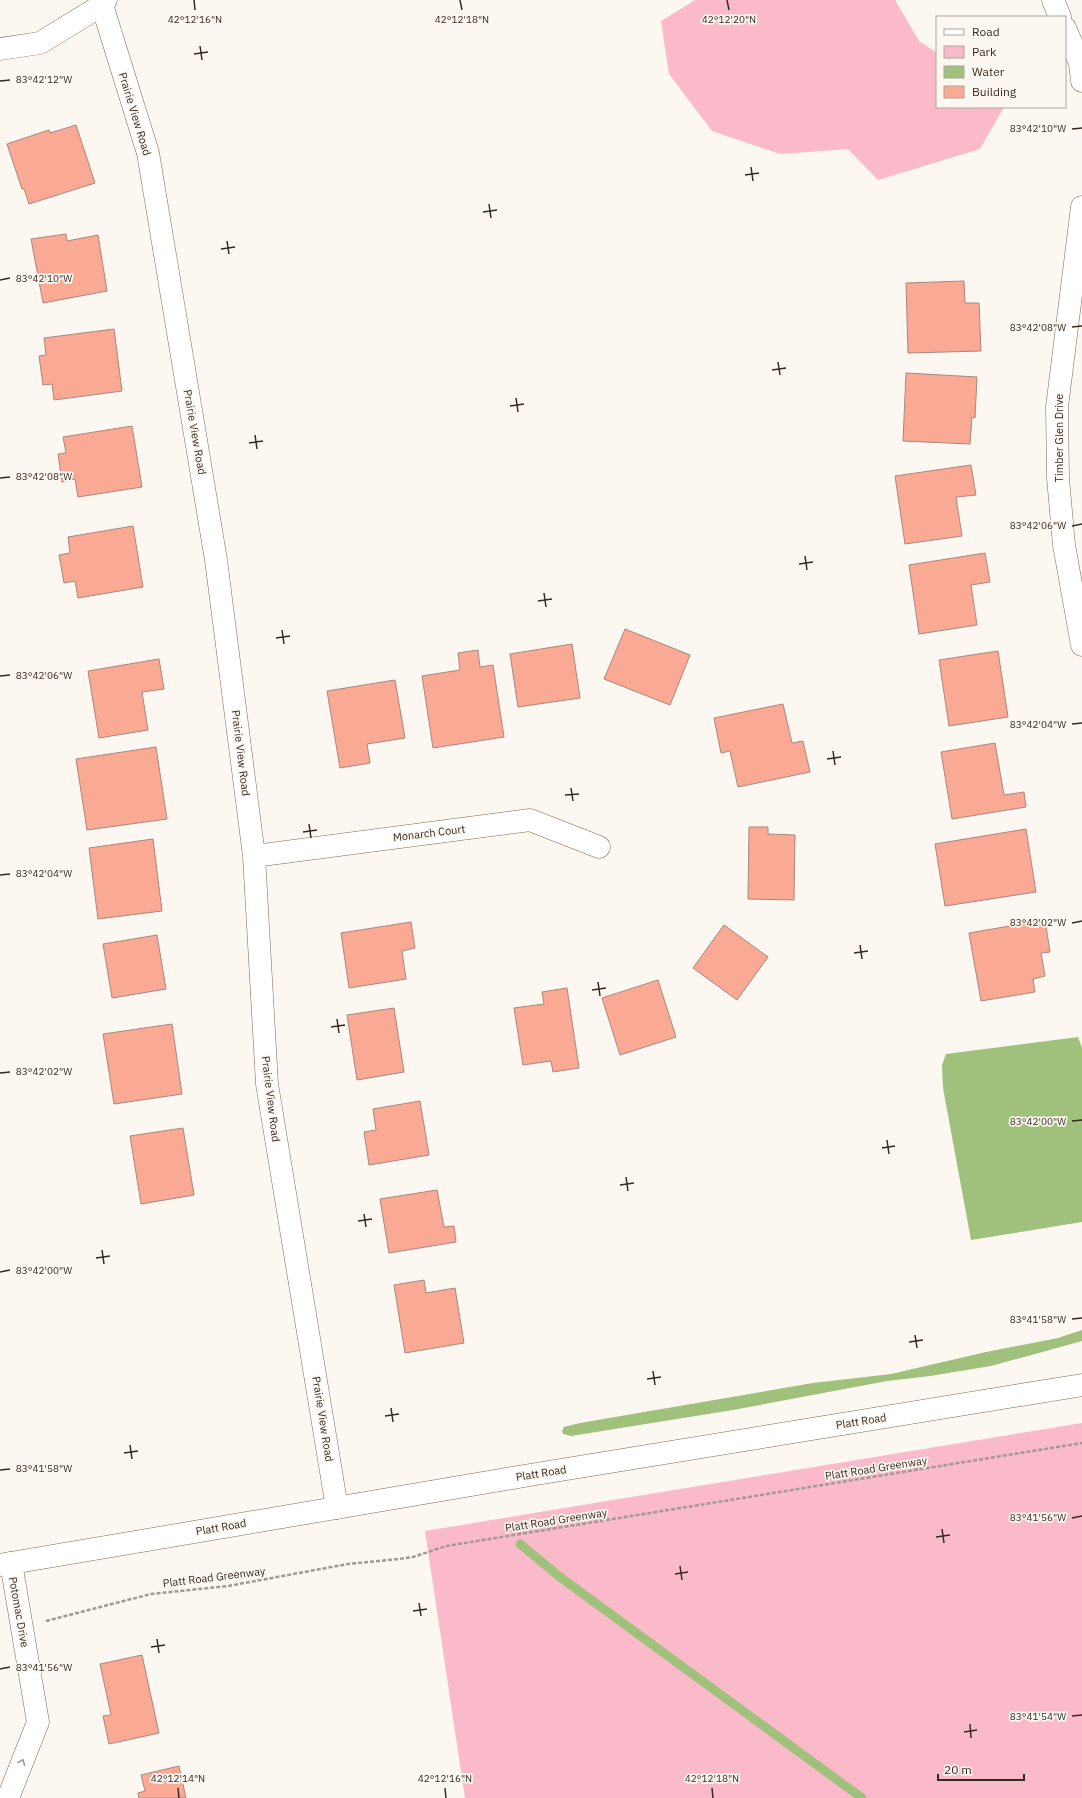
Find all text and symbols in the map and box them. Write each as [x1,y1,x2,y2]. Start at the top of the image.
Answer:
text: 42°12'16"N [168,13,222,26]
text: 42°12'18"N [435,13,489,26]
text: 42°12'20"N [702,13,756,26]
legend [936,16,1066,108]
text: Road [972,24,1000,39]
text: Park [972,44,997,59]
text: Water [972,64,1005,79]
street label: Prairie View Road [116,71,154,157]
text: 83°42'12"W [16,73,72,86]
text: Building [972,84,1017,99]
text: 83°42'10"W [1010,122,1066,135]
text: 83°42'10"W [16,272,72,285]
text: 83°42'08"W [1010,321,1066,334]
street label: Prairie View Road [181,388,209,476]
street label: Timber Glen Drive [1052,394,1066,482]
text: 83°42'08"W [16,470,72,483]
text: 83°42'06"W [1010,519,1066,532]
text: 83°42'06"W [16,669,72,682]
street label: Prairie View Road [229,709,253,797]
text: 83°42'04"W [1010,718,1066,731]
street label: Monarch Court [392,822,466,844]
text: 83°42'04"W [16,867,72,880]
text: 83°42'02"W [1010,916,1066,929]
street label: Prairie View Road [259,1055,283,1143]
text: 83°42'02"W [16,1065,72,1078]
text: 83°42'00"W [1010,1115,1066,1128]
text: 83°42'00"W [16,1264,72,1277]
text: 83°41'58"W [1010,1313,1066,1326]
street label: Prairie View Road [309,1375,337,1463]
street label: Platt Road [835,1410,887,1432]
street label: Platt Road Greenway [824,1453,929,1483]
text: 83°41'58"W [16,1462,72,1475]
street label: Platt Road [515,1462,567,1484]
street label: Platt Road Greenway [504,1505,609,1535]
text: 83°41'56"W [1010,1511,1066,1524]
street label: Platt Road [195,1516,247,1538]
street label: Platt Road Greenway [162,1564,267,1590]
street label: Potomac Drive [6,1575,32,1649]
text: 83°41'56"W [16,1661,72,1674]
text: 83°41'54"W [1010,1710,1066,1723]
scale bar [938,1756,1024,1782]
one-way arrow [18,1758,26,1765]
text: 20 m [944,1762,972,1777]
text: 42°12'14"N [151,1772,205,1785]
text: 42°12'16"N [418,1772,472,1785]
text: 42°12'18"N [685,1772,739,1785]

